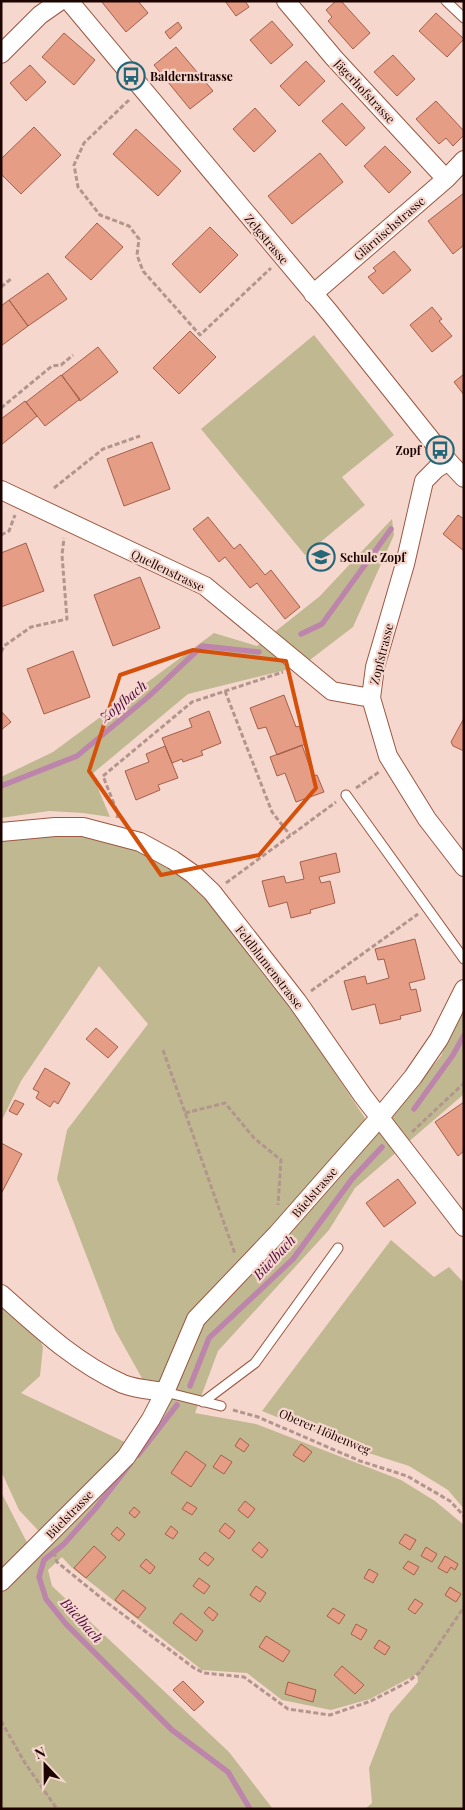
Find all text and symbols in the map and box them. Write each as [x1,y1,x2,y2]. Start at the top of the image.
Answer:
street label: Jägerhofstrasse [330,55,399,127]
bus stop icon: Baldernstrasse [116,61,146,91]
place label: Baldernstrasse [150,68,233,84]
street label: Glärnischstrasse [350,193,428,263]
street label: Zelgstrasse [241,211,293,267]
bus stop icon: Zopf [425,435,455,465]
place label: Zopf [396,442,423,458]
school or university icon: Schule Zopf [306,542,336,572]
street label: Quellenstrasse [129,545,207,595]
place label: Schule Zopf [340,549,407,565]
street label: Zopfstrasse [366,622,396,686]
water label: Zopfbach [95,676,151,727]
street label: Feldblumenstrasse [232,922,308,1012]
street label: Büelstrasse [288,1163,340,1221]
water label: Büelbach [248,1231,300,1284]
street label: Oberer Höhenweg [277,1404,374,1458]
street label: Büelstrasse [42,1486,96,1542]
water label: Büelbach [56,1593,107,1647]
north arrow [20,1740,70,1790]
text: N [32,1742,48,1763]

